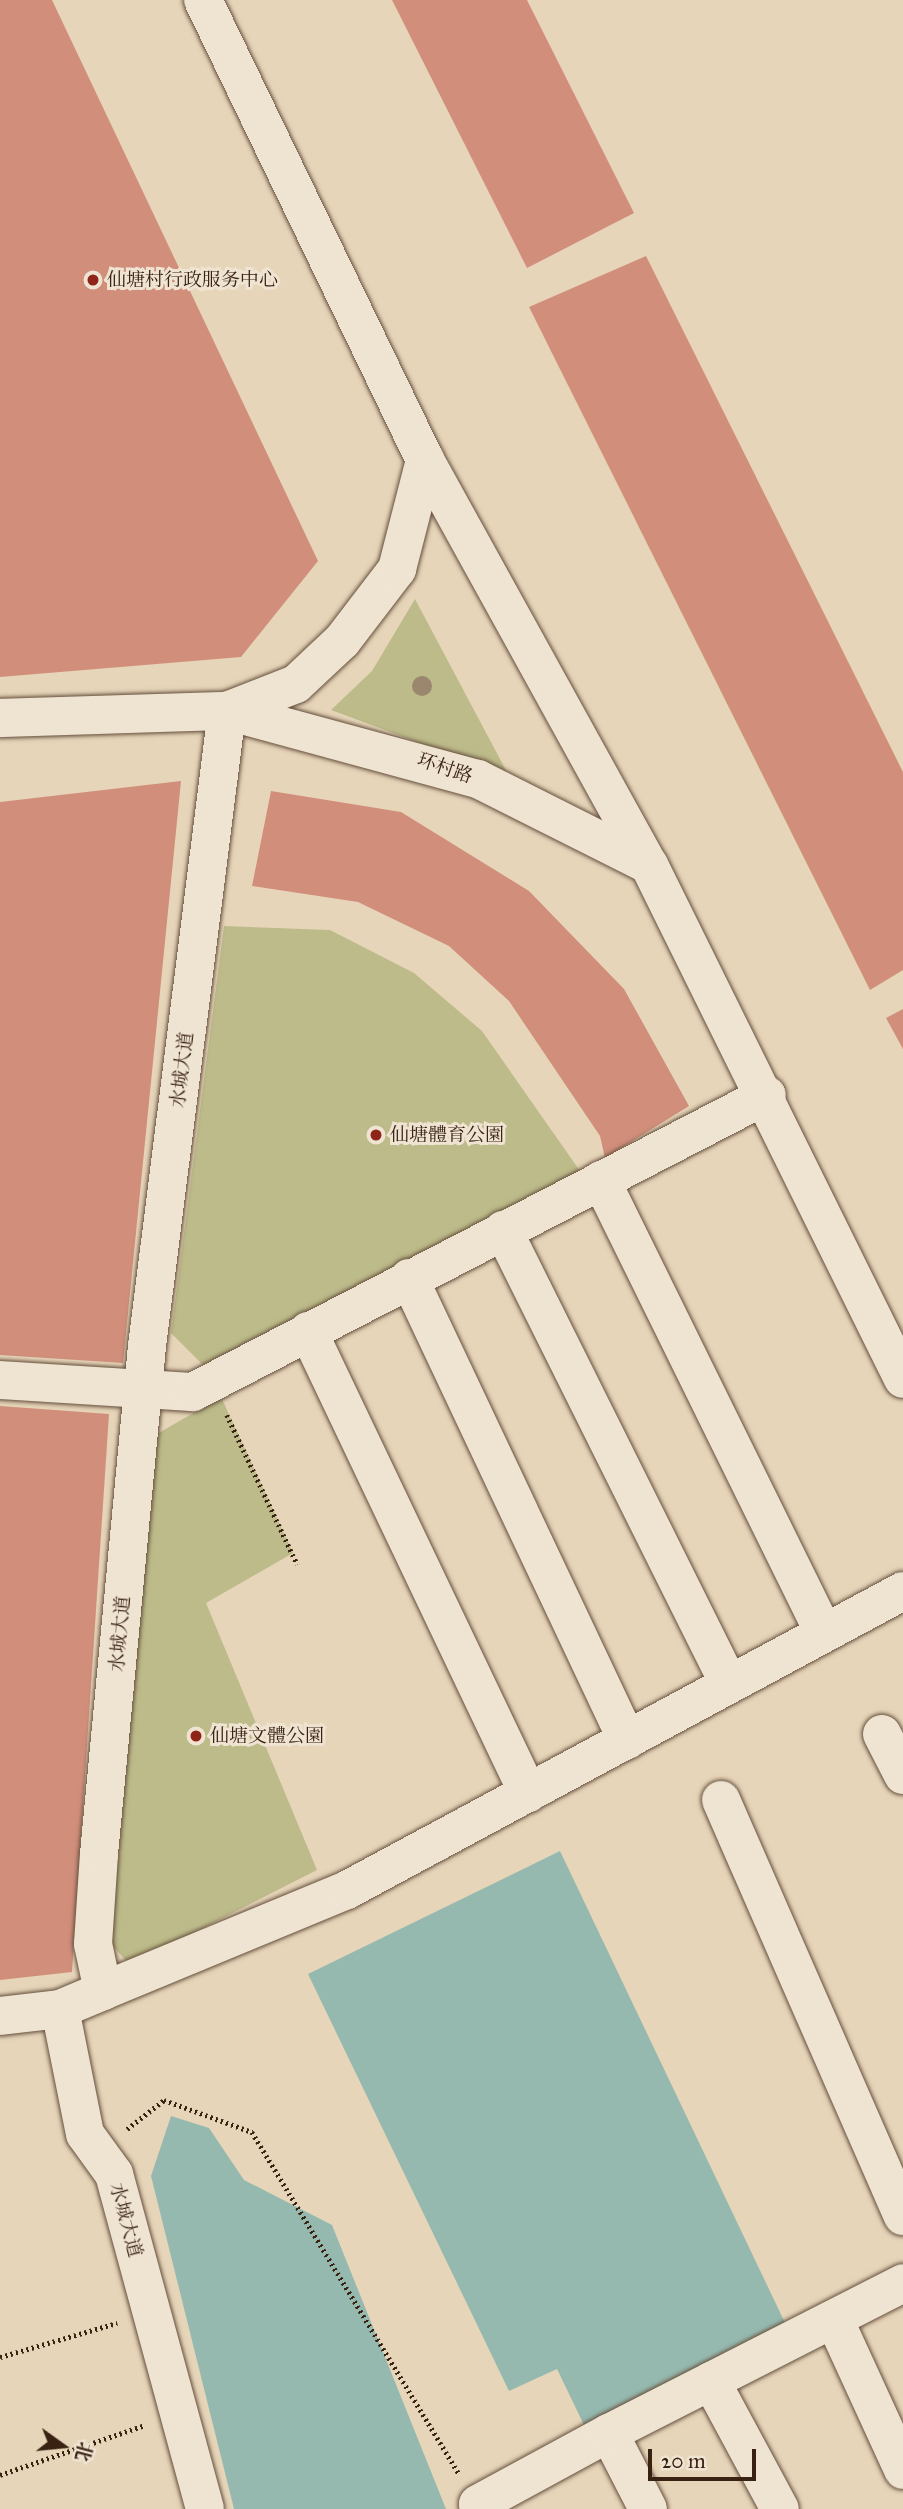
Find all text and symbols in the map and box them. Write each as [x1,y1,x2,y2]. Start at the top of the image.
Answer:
place label: 仙塘村行政服务中心 [107,269,278,291]
marker: 仙塘村行政服务中心 [85,272,101,288]
street label: 环村路 [414,748,476,788]
street label: 水城大道 [166,1031,198,1109]
place label: 仙塘體育公園 [390,1124,504,1146]
marker: 仙塘體育公園 [368,1127,384,1143]
street label: 水城大道 [105,1595,135,1673]
place label: 仙塘文體公園 [210,1725,324,1747]
marker: 仙塘文體公園 [188,1728,204,1744]
street label: 水城大道 [105,2180,147,2260]
north arrow [28,2411,98,2481]
scale bar [651,2436,760,2480]
text: 北 [70,2439,97,2464]
text: 20 m [661,2448,706,2474]

